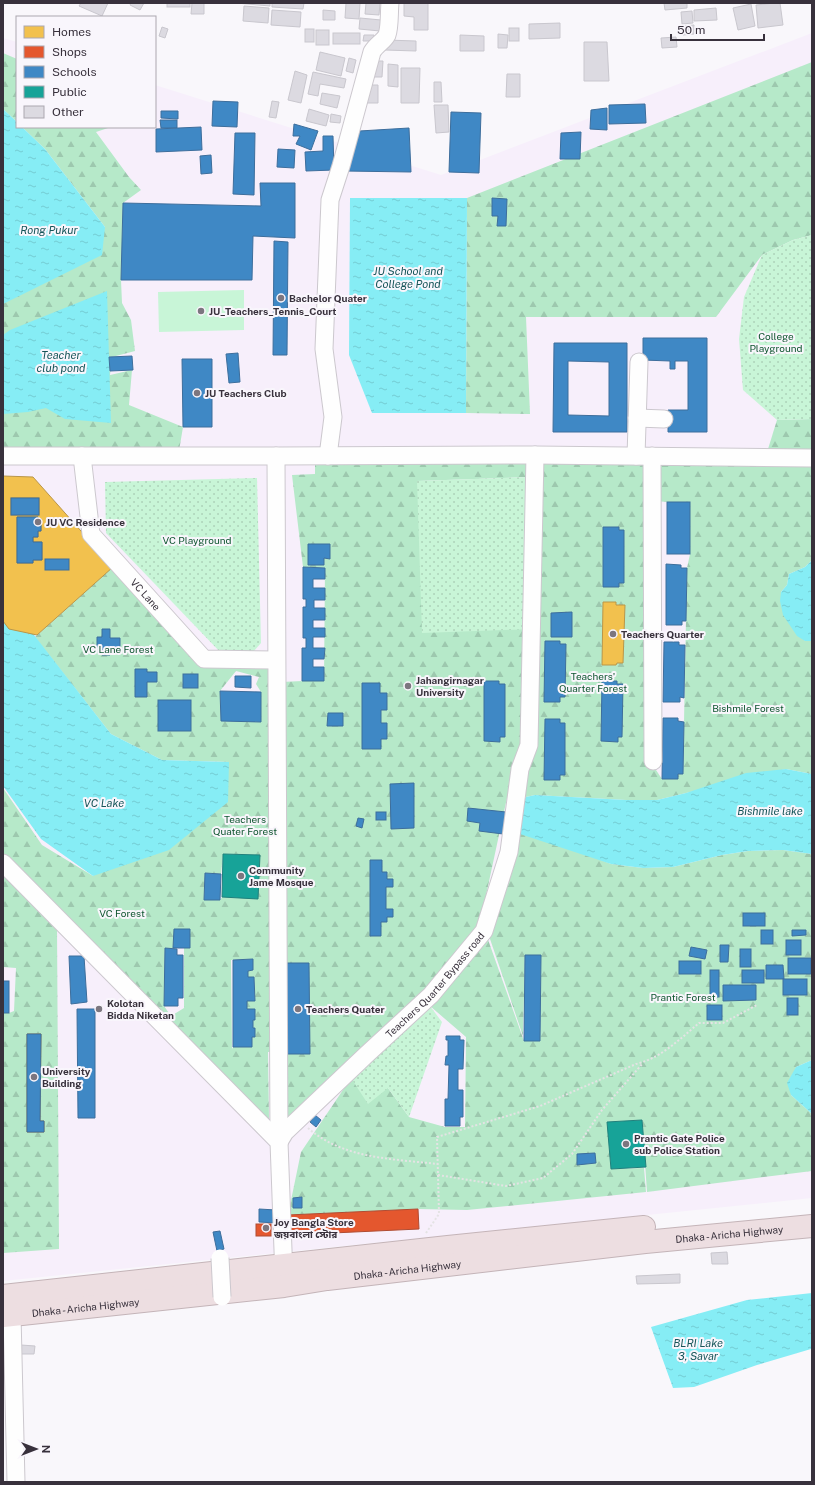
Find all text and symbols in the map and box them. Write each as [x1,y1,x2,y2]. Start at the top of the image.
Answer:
legend [16,16,156,128]
scale bar [671,16,764,42]
text: 50 m [677,23,705,37]
text: Homes [52,25,91,39]
text: Shops [52,45,87,59]
text: Schools [52,65,97,79]
text: Public [52,85,87,99]
text: Other [52,105,84,119]
water label: Rong Pukur [20,224,79,236]
water label: JU School and College Pond [373,265,443,290]
place label: Bachelor Quater [289,292,367,304]
marker: Bachelor Quater [276,293,286,303]
place label: JU_Teachers_Tennis_Court [209,305,336,317]
marker: JU_Teachers_Tennis_Court [196,306,206,316]
park label: College Playground [749,330,803,354]
water label: Teacher club pond [37,349,86,374]
place label: JU Teachers Club [205,387,286,399]
marker: JU Teachers Club [192,388,202,398]
place label: JU VC Residence [46,516,125,528]
marker: JU VC Residence [33,517,43,527]
park label: VC Playground [162,534,232,546]
street label: VC Lane [128,576,163,613]
place label: Teachers Quarter [621,628,704,640]
marker: Teachers Quarter [608,629,618,639]
park label: VC Lane Forest [83,643,153,655]
park label: Teachers' Quarter Forest [559,670,627,694]
place label: Jahangirnagar University [416,674,484,698]
marker: Jahangirnagar University [403,681,413,691]
park label: Bishmile Forest [712,702,784,714]
water label: VC Lake [84,797,124,809]
water label: Bishmile lake [737,805,803,817]
park label: Teachers Quater Forest [213,813,277,837]
place label: Community Jame Mosque [249,864,314,888]
marker: Community Jame Mosque [236,871,246,881]
park label: VC Forest [99,907,145,919]
street label: Teachers Quarter Bypass road [383,930,487,1040]
park label: Prantic Forest [650,991,716,1003]
place label: Kolotan Bidda Niketan [107,997,174,1021]
place label: Teachers Quater [306,1003,385,1015]
marker: Kolotan Bidda Niketan [94,1004,104,1014]
marker: Teachers Quater [293,1004,303,1014]
place label: University Building [42,1065,91,1089]
marker: University Building [29,1072,39,1082]
place label: Prantic Gate Police sub Police Station [634,1132,725,1156]
marker: Prantic Gate Police sub Police Station [621,1139,631,1149]
place label: Joy Bangla Store জয়বাংলা স্টোর [273,1216,354,1240]
marker: Joy Bangla Store জয়বাংলা স্টোর [261,1223,271,1233]
street label: Dhaka - Aricha Highway [675,1223,784,1245]
street label: Dhaka - Aricha Highway [353,1257,462,1282]
street label: Dhaka - Aricha Highway [31,1295,141,1319]
water label: BLRI Lake 3, Savar [673,1337,723,1362]
north arrow [16,1429,56,1469]
text: N [40,1445,52,1453]

